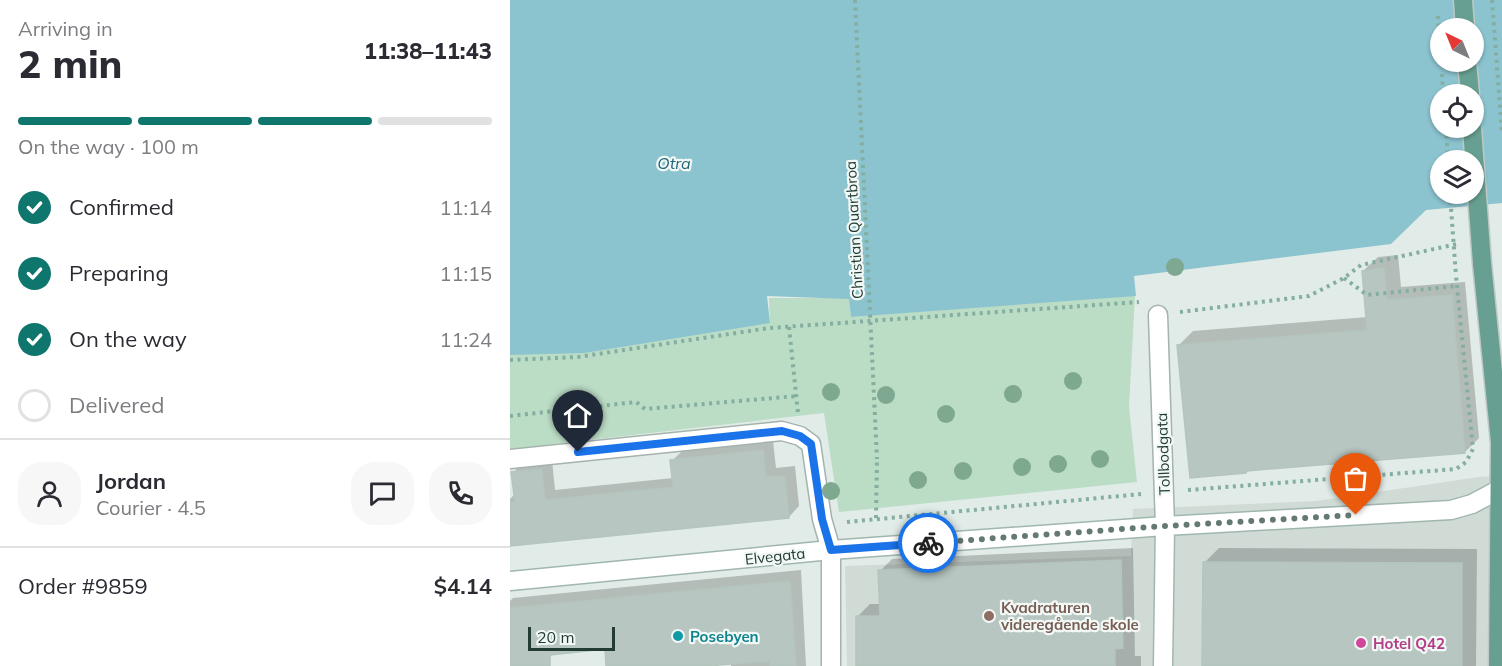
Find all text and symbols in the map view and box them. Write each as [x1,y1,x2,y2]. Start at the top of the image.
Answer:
text: Arriving in [18,16,113,41]
north arrow [1430,18,1484,72]
map controls [1430,18,1484,204]
text: 11:38–11:43 [364,37,492,65]
text: 2 min [18,39,123,88]
button: locate [1430,84,1484,138]
text: On the way · 100 m [18,134,199,159]
button: layers [1430,150,1484,204]
water label: Otra [657,153,691,173]
street label: Christian Quartbroa [841,160,867,300]
icon: check [18,191,51,224]
text: Confirmed [69,193,174,221]
text: 11:14 [439,195,492,220]
icon: check [18,257,51,290]
text: Preparing [69,259,169,287]
text: 11:15 [439,261,492,286]
icon: check [18,323,51,356]
text: On the way [69,325,187,353]
text: 11:24 [439,327,492,352]
pin [552,390,603,452]
text: Delivered [69,391,164,419]
icon: home [561,399,594,432]
street label: Tollbodgata [1152,412,1174,496]
pin [1330,453,1381,515]
button: person [18,462,81,525]
button: chat [351,462,414,525]
button: phone [429,462,492,525]
icon: bag [1339,462,1372,495]
text: Jordan [96,467,166,495]
text: Courier · 4.5 [96,495,206,520]
courier [898,513,958,573]
icon: bike [912,527,945,560]
street label: Elvegata [744,543,806,569]
text: Order #9859 [18,572,148,600]
text: $4.14 [434,572,492,600]
place label: Kvadraturen videregående skole [1000,598,1139,634]
marker: Kvadraturen videregående skole [982,609,996,623]
scale bar [528,624,615,652]
text: 20 m [537,627,574,647]
place label: Posebyen [690,627,759,646]
marker: Posebyen [671,629,685,643]
place label: Hotel Q42 [1373,634,1445,653]
marker: Hotel Q42 [1354,636,1368,650]

